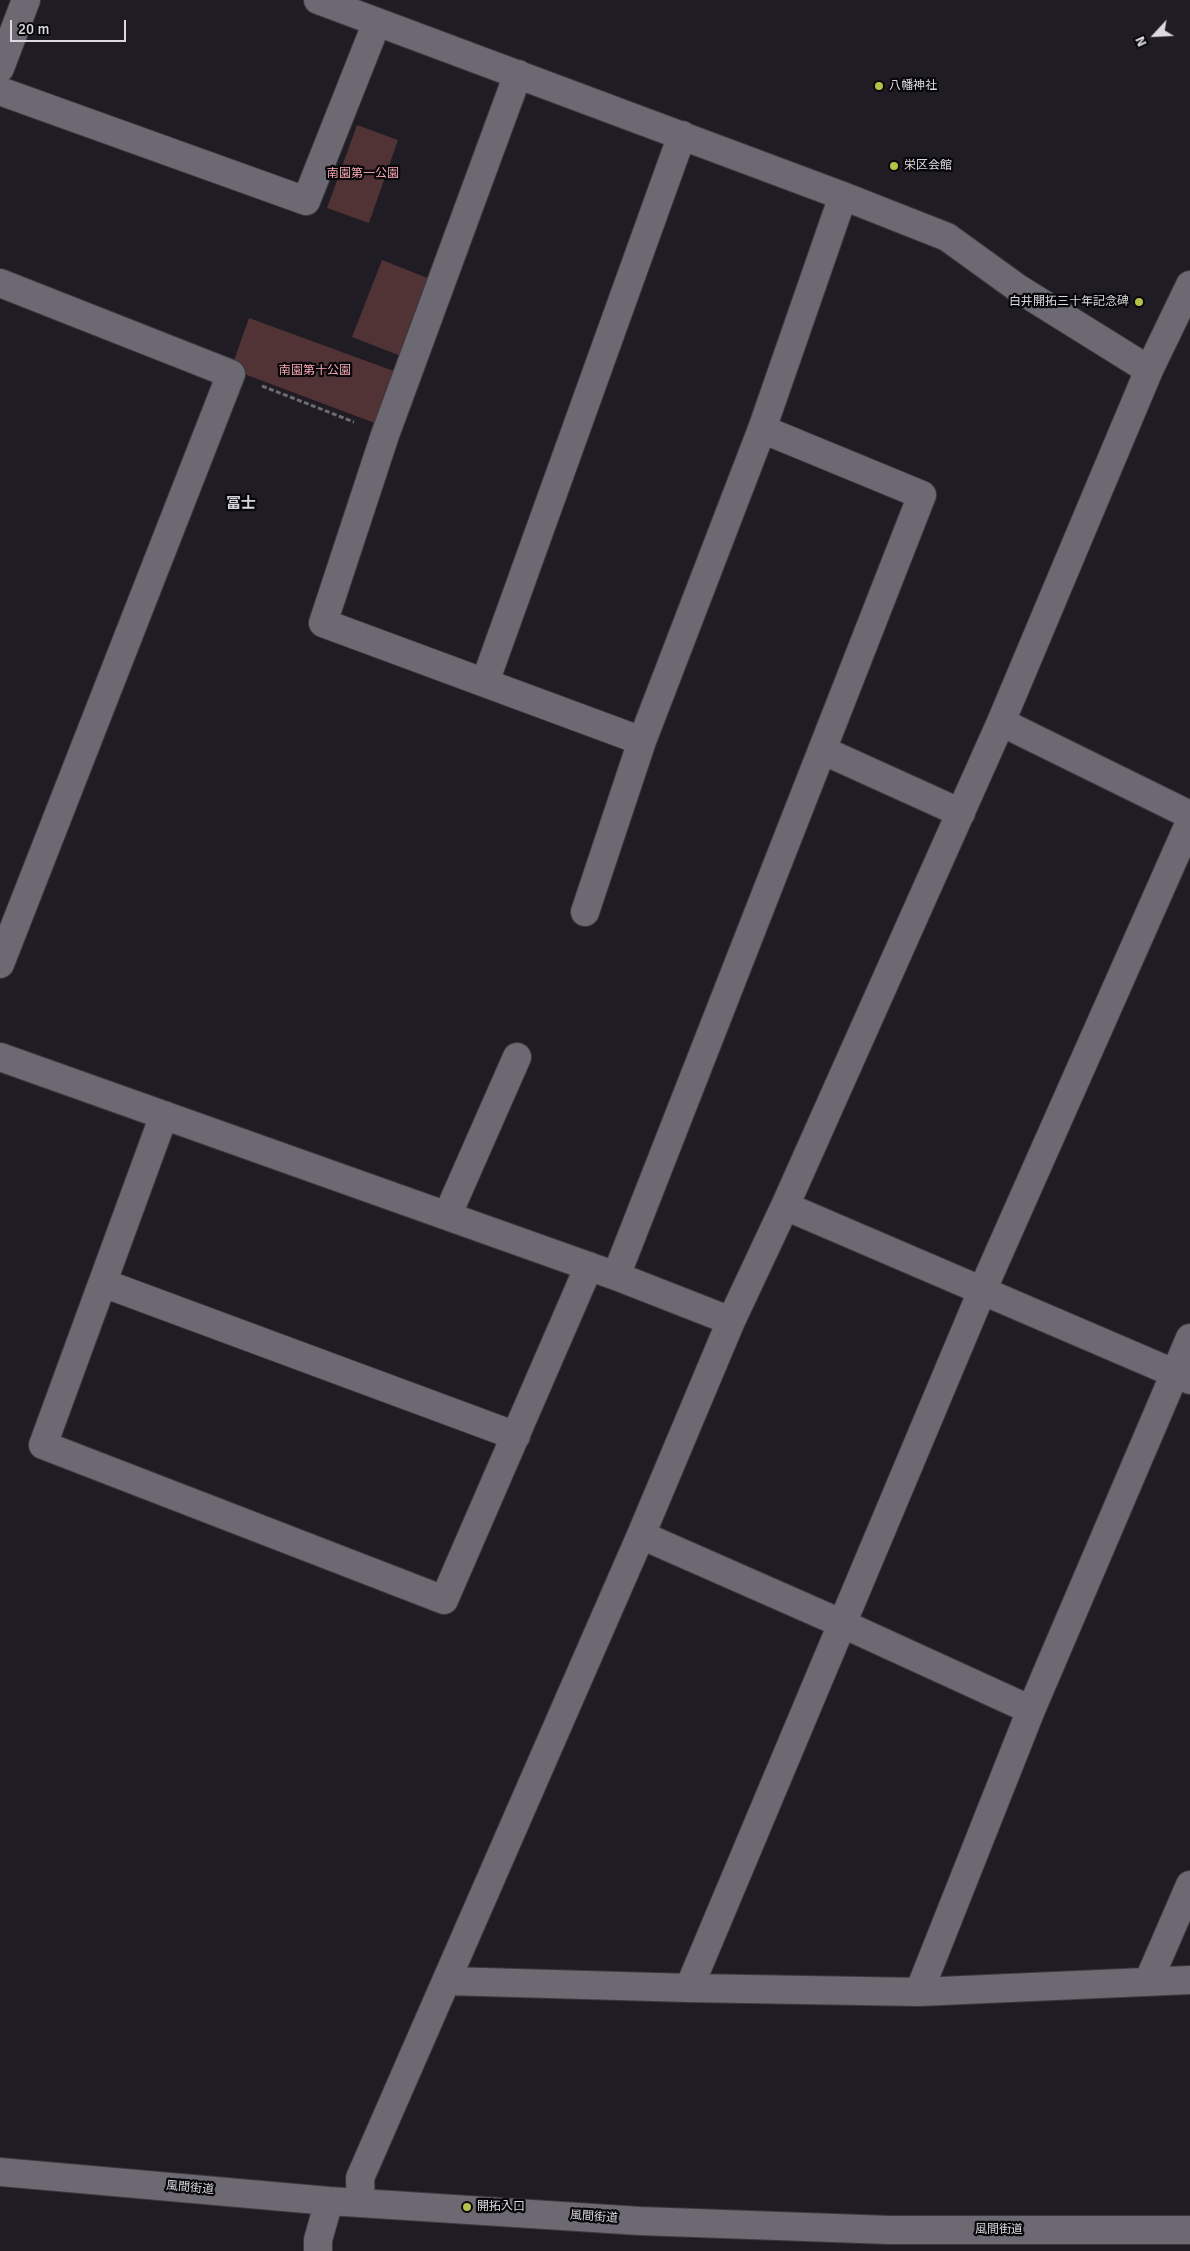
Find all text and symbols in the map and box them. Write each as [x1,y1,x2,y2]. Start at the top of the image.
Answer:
scale bar [12,10,129,42]
north arrow [1130,10,1180,60]
text: 20 m [18,20,49,38]
text: N [1131,34,1151,50]
place label: 八幡神社 [889,79,937,93]
marker: 八幡神社 [873,80,885,92]
place label: 栄区会館 [904,159,952,173]
marker: 栄区会館 [888,160,900,172]
park label: 南園第一公園 [327,167,399,181]
place label: 白井開拓三十年記念碑 [1009,295,1129,309]
marker: 白井開拓三十年記念碑 [1133,296,1145,308]
park label: 南園第十公園 [279,364,351,378]
district label: 冨士 [226,495,256,513]
street label: 風間街道 [165,2179,215,2197]
place label: 開拓入口 [477,2200,525,2214]
marker: 開拓入口 [461,2201,473,2213]
street label: 風間街道 [570,2208,618,2226]
street label: 風間街道 [975,2223,1023,2237]

